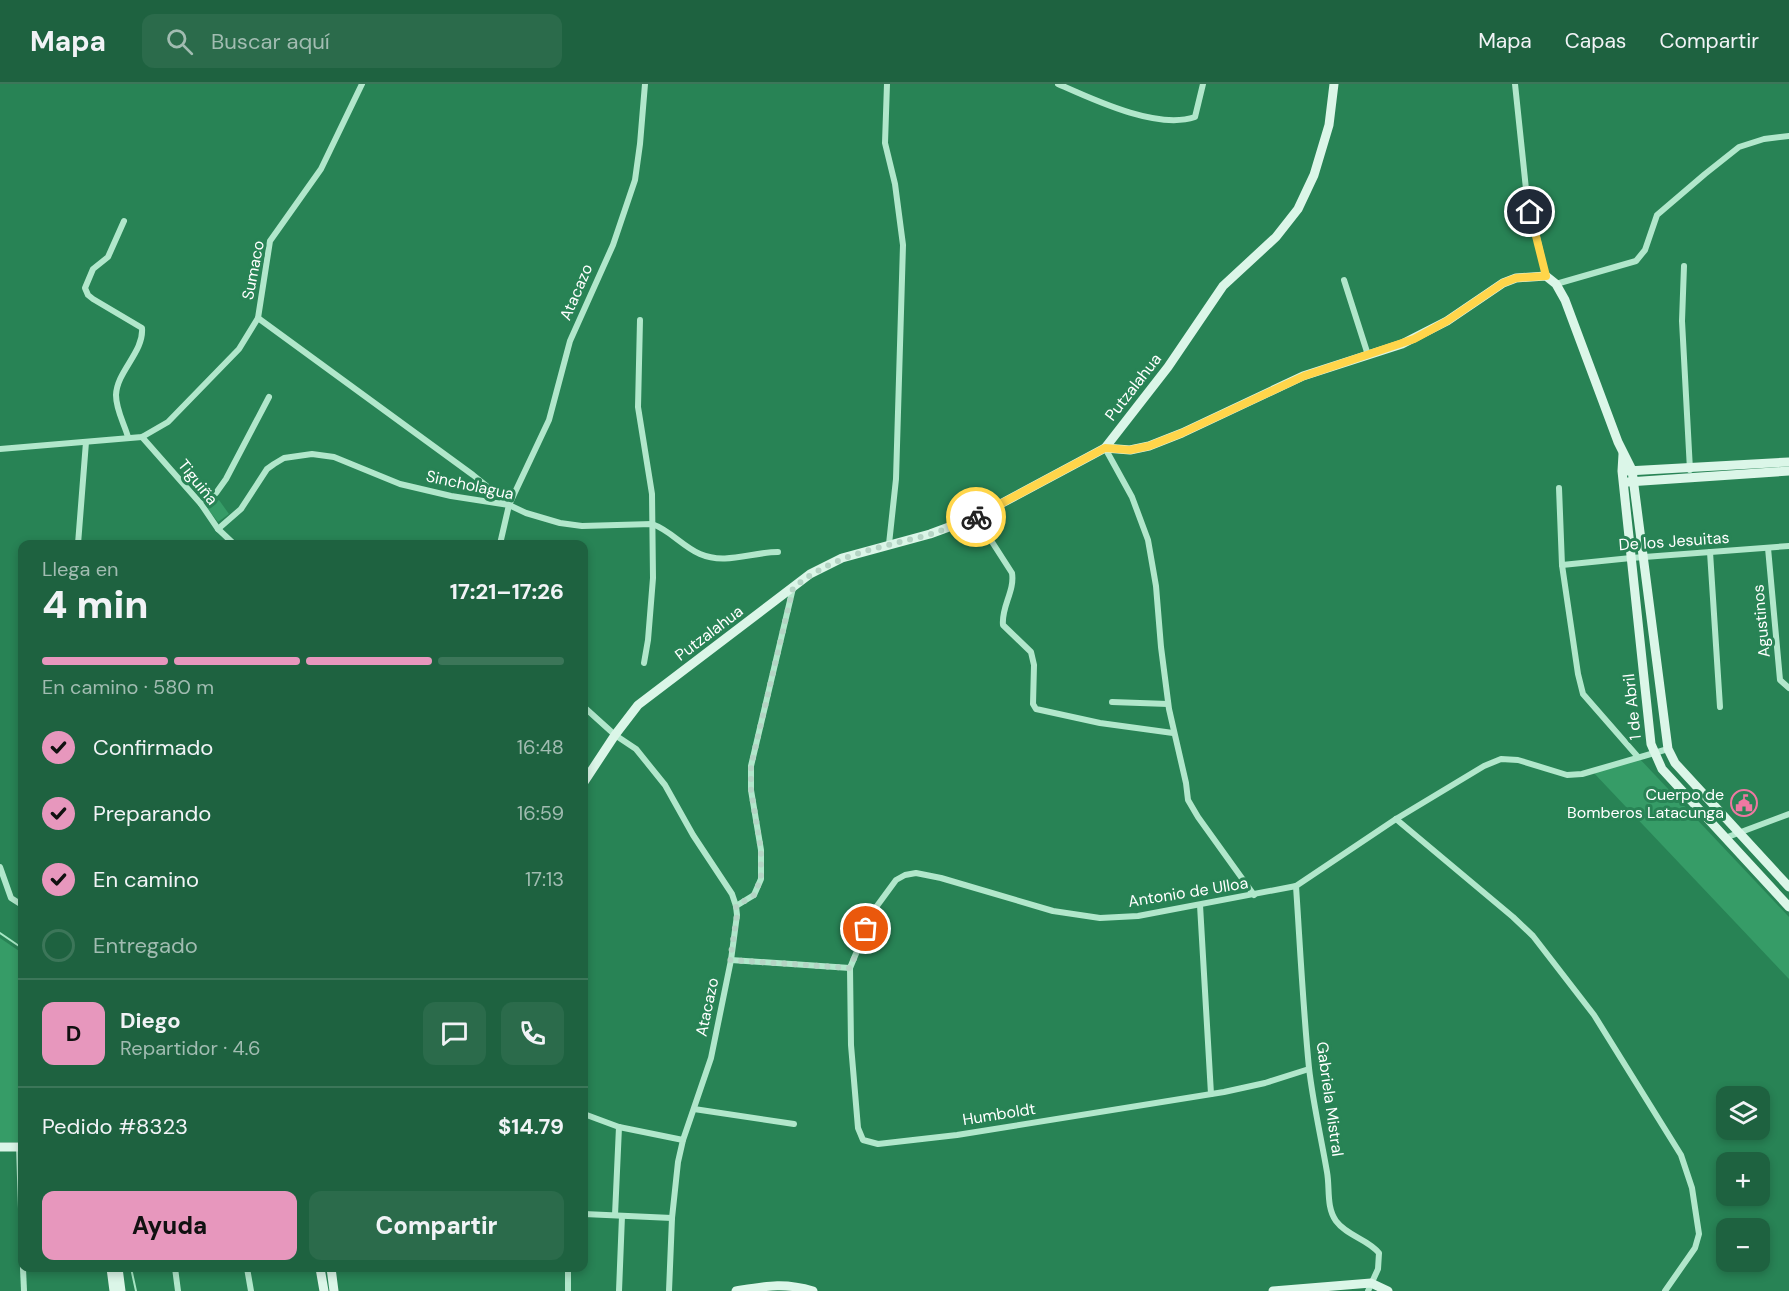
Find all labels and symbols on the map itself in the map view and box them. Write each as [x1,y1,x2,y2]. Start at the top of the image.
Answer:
pin [1504,186,1555,237]
street label: Sumaco [237,239,269,301]
street label: Atacazo [555,260,597,324]
street label: Putzalahua [1100,349,1166,425]
street label: Tiguiña [173,455,223,509]
street label: Sincholagua [424,465,516,505]
courier [946,487,1006,547]
street label: De los Jesuitas [1618,527,1730,555]
street label: Agustinos [1747,584,1775,658]
street label: Putzalahua [671,601,747,665]
street label: 1 de Abril [1618,673,1646,741]
place label: Cuerpo de Bomberos Latacunga [1567,784,1724,823]
public building icon: Cuerpo de Bomberos Latacunga [1729,788,1759,818]
street label: Antonio de Ulloa [1126,872,1250,912]
pin [840,903,891,954]
street label: Atacazo [691,976,723,1038]
street label: Gabriela Mistral [1312,1040,1348,1158]
street label: Humboldt [961,1098,1037,1130]

